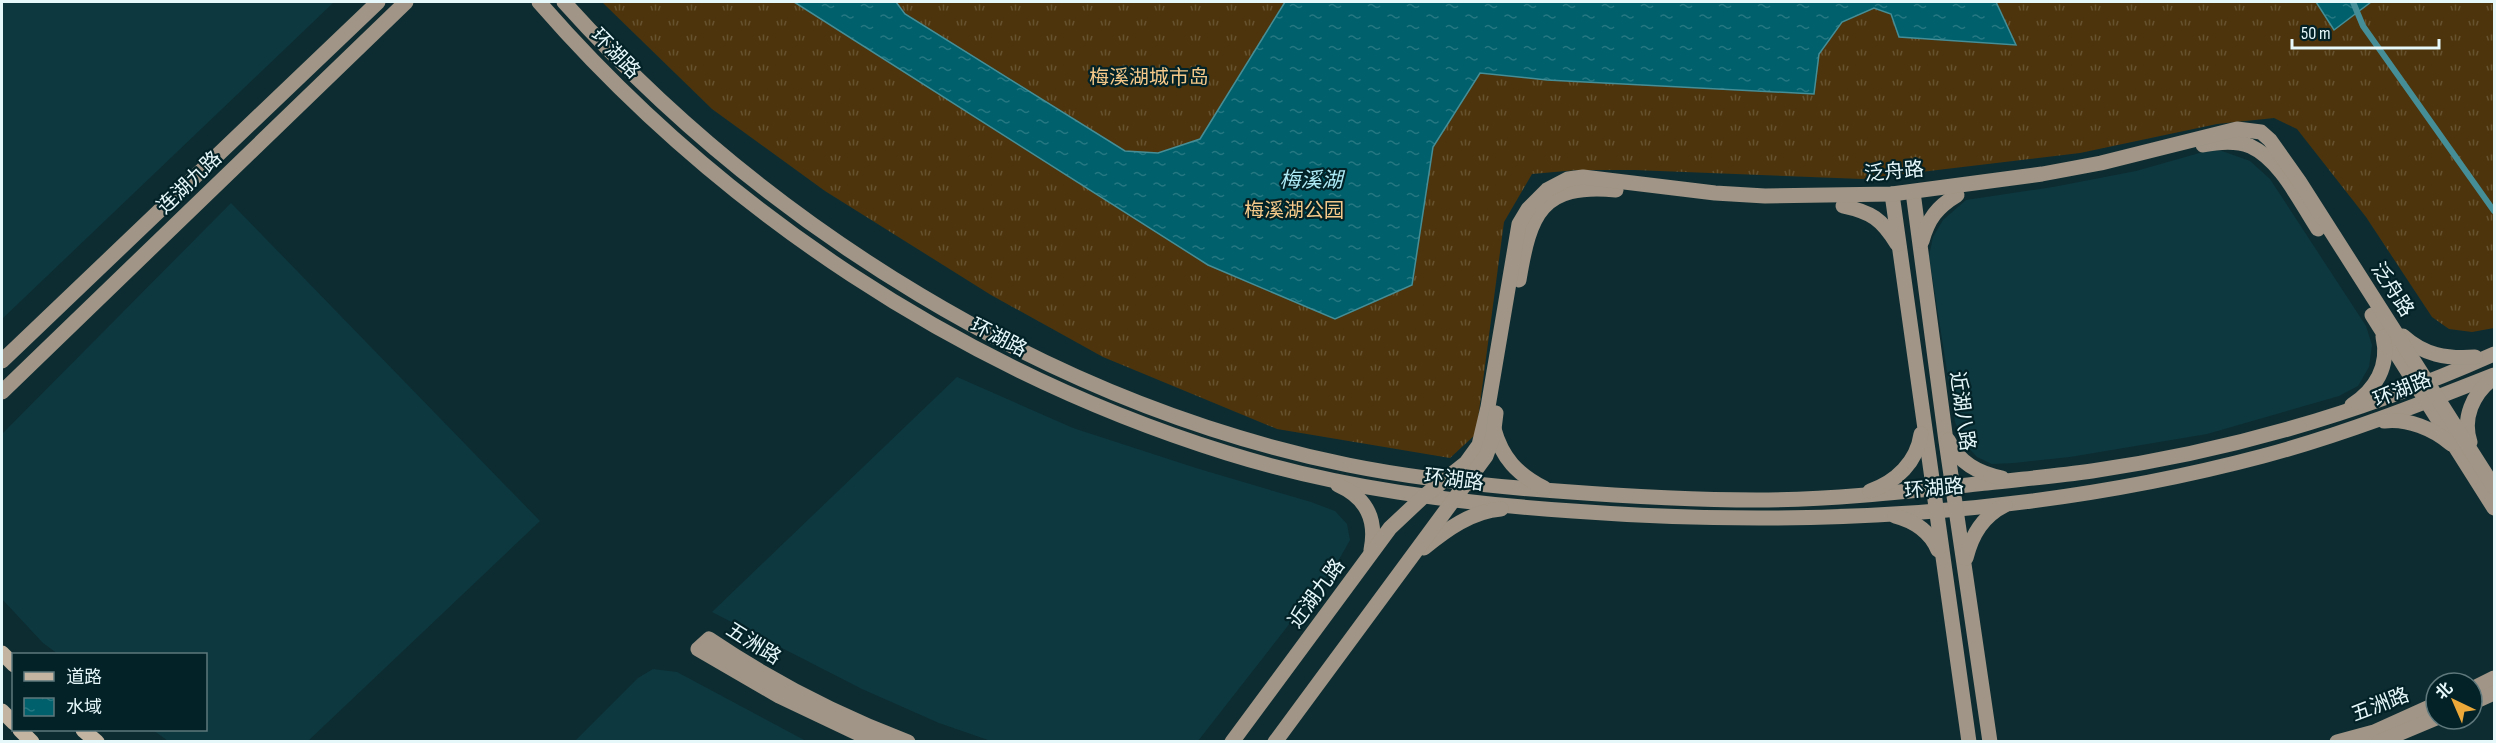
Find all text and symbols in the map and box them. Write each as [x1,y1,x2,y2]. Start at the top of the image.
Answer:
scale bar [2292,12,2439,50]
text: 50 m [2301,23,2331,44]
street label: 环湖路 [586,24,645,84]
park label: 梅溪湖城市岛 [1089,66,1209,90]
street label: 连湖九路 [153,146,227,219]
street label: 泛舟路 [1863,157,1925,187]
water label: 梅溪湖 [1280,168,1345,193]
park label: 梅溪湖公园 [1244,199,1344,223]
street label: 泛舟路 [2366,258,2419,321]
street label: 环湖路 [966,314,1031,362]
street label: 环湖路 [2370,368,2435,412]
street label: 近湖八路 [1945,370,1979,452]
street label: 环湖路 [1423,464,1485,496]
street label: 环湖路 [1903,474,1965,504]
street label: 近湖九路 [1284,554,1350,633]
street label: 五洲路 [722,618,785,670]
legend [12,653,207,731]
text: 道路 [66,667,102,688]
north arrow [2424,671,2484,731]
text: 北 [2432,679,2457,704]
street label: 五洲路 [2348,683,2413,727]
text: 水域 [66,697,102,718]

